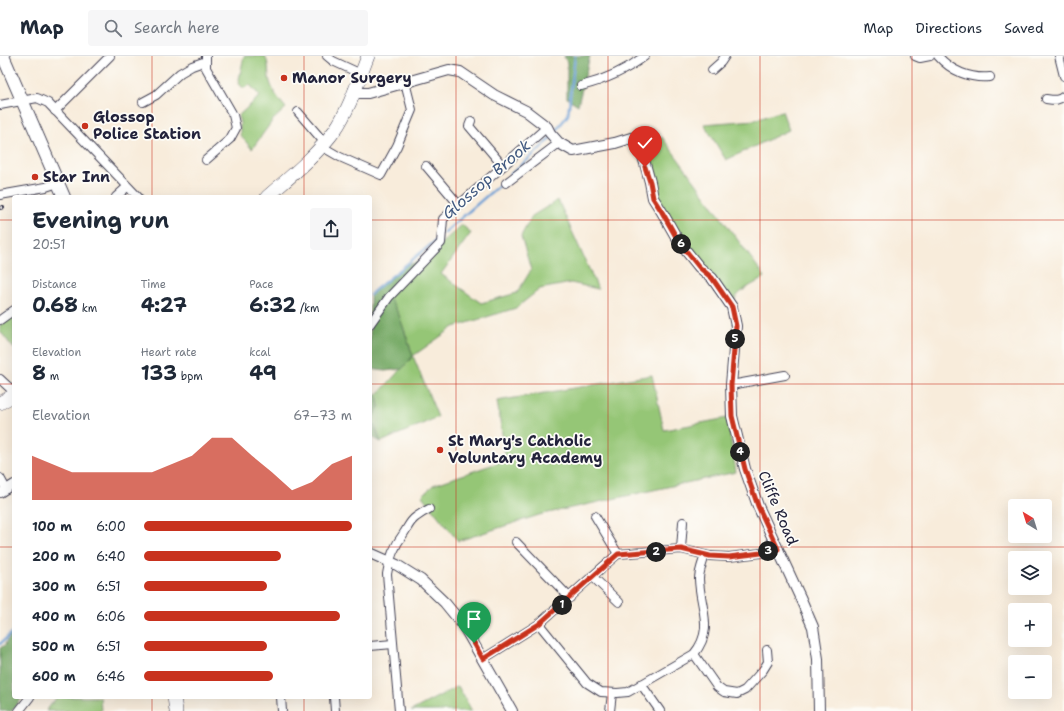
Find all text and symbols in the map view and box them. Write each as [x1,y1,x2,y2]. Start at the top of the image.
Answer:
search box [88,10,368,46]
text: Map [20,15,64,40]
icon: search [102,17,124,39]
text: Search here [134,18,220,38]
text: Map [864,19,894,37]
text: Directions [916,19,982,37]
text: Saved [1004,19,1044,37]
place label: Manor Surgery [292,68,412,88]
marker: Manor Surgery [279,73,289,83]
place label: Glossop Police Station [93,107,201,144]
marker: Glossop Police Station [80,121,90,131]
pin [628,126,662,167]
icon: check [634,132,656,154]
water label: Glossop Brook [437,135,535,224]
place label: Star Inn [43,167,110,187]
marker: Star Inn [30,172,40,182]
text: Evening run [32,206,169,235]
button: share [310,208,352,250]
pin: 6 [671,234,691,254]
text: 20:51 [32,236,66,253]
text: 6 [677,236,685,251]
text: Distance [32,277,77,292]
text: Time [141,277,166,292]
text: Pace [249,277,274,292]
text: 0.68 [32,292,78,318]
text: 4:27 [141,292,187,318]
text: 6:32 [249,292,296,318]
text: km [78,301,97,316]
text: /km [296,301,320,316]
pin: 5 [725,329,745,349]
text: 5 [732,331,738,346]
text: Elevation [32,345,81,360]
text: Heart rate [141,345,197,360]
text: kcal [249,345,271,360]
text: 8 [32,360,46,386]
text: 133 [141,360,177,386]
text: 49 [249,360,277,386]
text: m [46,369,59,384]
text: bpm [177,369,203,384]
text: Elevation [32,407,90,424]
text: 67–73 m [293,407,352,424]
place label: St Mary's Catholic Voluntary Academy [448,431,602,468]
pin: 4 [730,442,750,462]
text: 4 [736,444,744,459]
marker: St Mary's Catholic Voluntary Academy [435,445,445,455]
street label: Cliffe Road [753,468,803,549]
north arrow [1008,499,1052,543]
map controls [1008,499,1052,699]
text: 100 m [32,518,72,535]
text: 6:00 [96,518,126,535]
pin: 3 [758,541,778,561]
pin: 2 [646,542,666,562]
text: 3 [764,543,772,558]
text: 2 [652,544,660,559]
text: 200 m [32,548,75,565]
text: 6:40 [96,548,126,565]
button: layers [1008,551,1052,595]
text: 300 m [32,578,76,595]
text: 6:51 [96,578,121,595]
pin: 1 [552,595,572,615]
text: 1 [559,597,565,612]
pin [457,602,491,643]
button: + [1008,603,1052,647]
text: 400 m [32,608,76,625]
text: 6:06 [96,608,126,625]
icon: arrive [463,608,485,630]
text: 500 m [32,638,75,655]
text: 6:51 [96,638,121,655]
button: − [1008,655,1052,699]
text: 600 m [32,668,76,685]
text: 6:46 [96,668,125,685]

